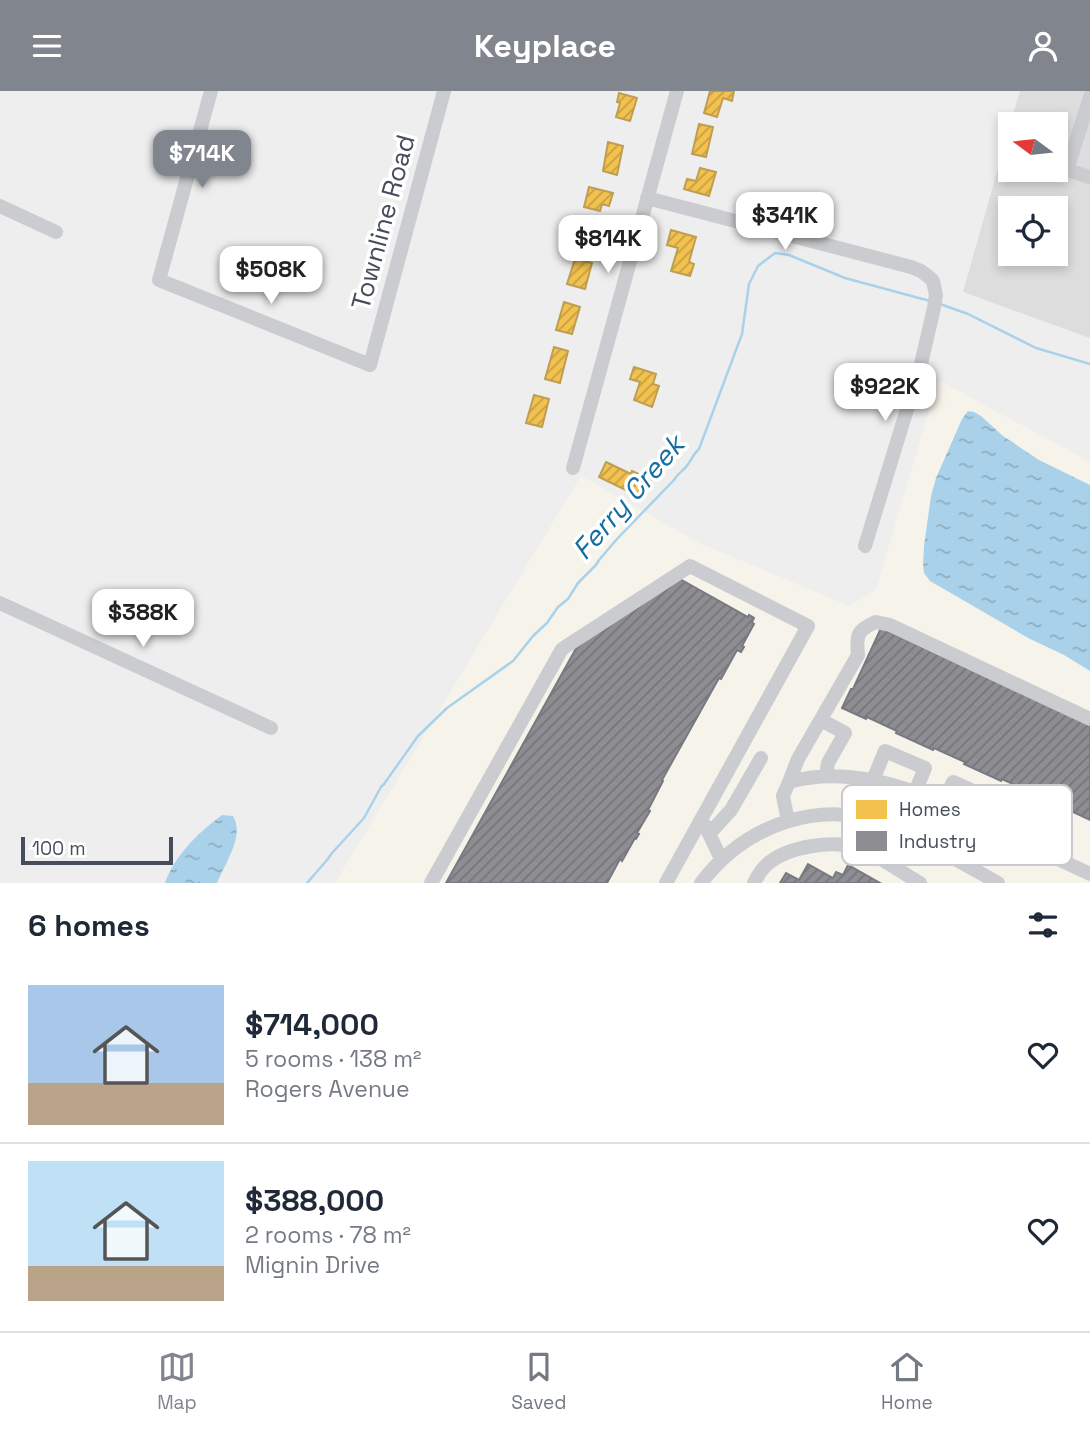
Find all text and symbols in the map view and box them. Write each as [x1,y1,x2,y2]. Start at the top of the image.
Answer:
text: Keyplace [474,26,616,66]
icon: menu [28,27,66,65]
icon: person [1024,27,1062,65]
north arrow [998,112,1068,182]
map controls [998,112,1068,266]
pin: $714K [153,131,251,190]
street label: Townline Road [343,131,423,313]
text: $714K [169,138,235,168]
pin: $341K [736,193,834,252]
button: locate [998,196,1068,266]
text: $341K [752,200,818,230]
pin: $814K [559,215,657,275]
text: $814K [574,223,642,253]
pin: $508K [222,247,320,306]
text: $508K [236,254,306,284]
pin: $922K [836,363,934,423]
text: $922K [850,371,920,401]
water label: Ferry Creek [564,425,694,567]
pin: $388K [94,589,192,649]
text: $388K [108,597,178,627]
legend [842,785,1072,865]
text: Homes [899,797,961,822]
text: Industry [899,829,976,854]
scale bar [21,834,173,866]
text: 100 m [32,836,86,861]
text: 6 homes [28,906,150,945]
icon: filters [1024,906,1062,944]
text: $714,000 [245,1005,379,1044]
icon: home [84,1013,168,1097]
icon: heart [1024,1036,1062,1074]
text: 5 rooms · 138 m² [245,1044,421,1074]
text: Rogers Avenue [245,1074,410,1104]
text: $388,000 [245,1181,384,1220]
icon: home [84,1189,168,1273]
icon: heart [1024,1212,1062,1250]
text: 2 rooms · 78 m² [245,1220,411,1250]
text: Mignin Drive [245,1250,380,1280]
tab: Map [157,1348,197,1415]
tab: Saved [511,1348,567,1415]
tab: Home [881,1348,933,1415]

